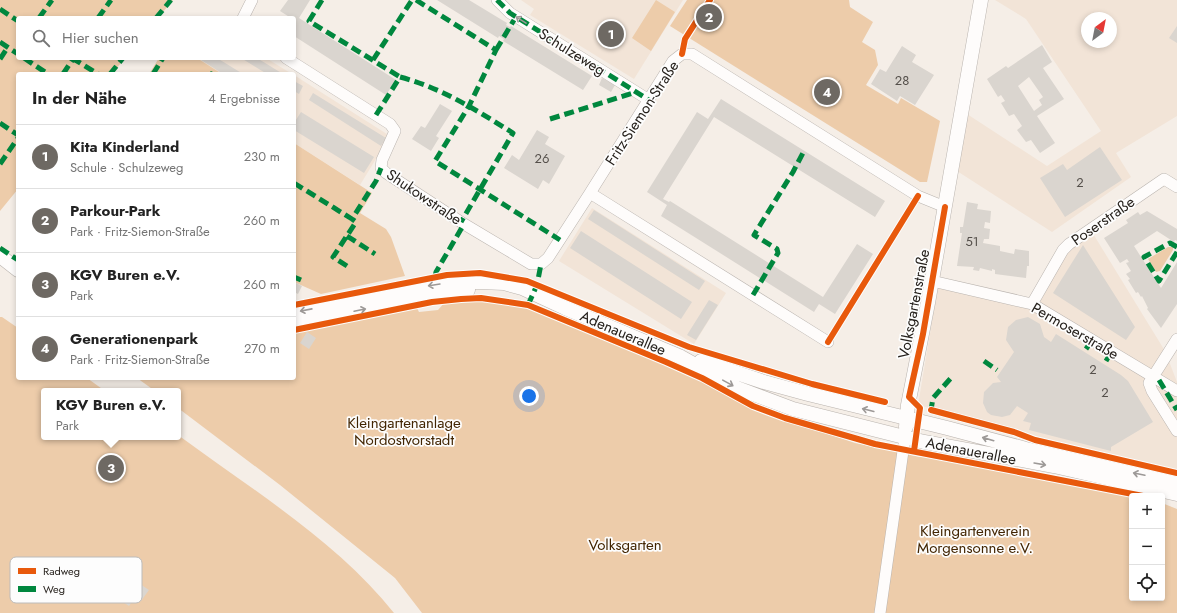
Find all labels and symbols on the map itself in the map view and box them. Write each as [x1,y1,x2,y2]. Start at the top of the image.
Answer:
pin: 2 [696,2,722,32]
north arrow [1081,12,1117,48]
one-way arrow [516,16,527,24]
pin: 1 [598,19,624,49]
street label: Schulzeweg [534,23,610,81]
street label: Fritz-Siemon-Straße [600,56,684,170]
house number: 28 [895,71,909,90]
pin: 4 [814,77,840,107]
house number: 26 [535,149,549,168]
street label: Shukowstraße [382,164,466,231]
house number: 2 [1076,173,1084,192]
street label: Poserstraße [1067,191,1139,251]
house number: 51 [965,232,979,251]
street label: Volksgartenstraße [893,247,935,361]
one-way arrow [428,281,441,289]
street label: Permoserstraße [1027,297,1123,365]
street label: Adenauerallee [577,305,670,361]
one-way arrow [300,306,313,314]
one-way arrow [353,306,366,314]
house number: 2 [1089,360,1097,379]
one-way arrow [721,379,733,387]
house number: 2 [1101,383,1109,402]
your location [519,386,539,406]
one-way arrow [862,406,875,413]
park label: Kleingartenanlage Nordostvorstadt [347,412,461,451]
street label: Adenauerallee [924,431,1018,471]
one-way arrow [982,435,995,442]
pin: 3 [98,453,124,483]
one-way arrow [1033,460,1046,468]
one-way arrow [1133,470,1146,478]
park label: Kleingartenverein Morgensonne e.V. [917,520,1033,559]
park label: Volksgarten [588,534,662,556]
legend [10,557,142,603]
text: Radweg [43,563,80,579]
text: Weg [43,581,65,597]

